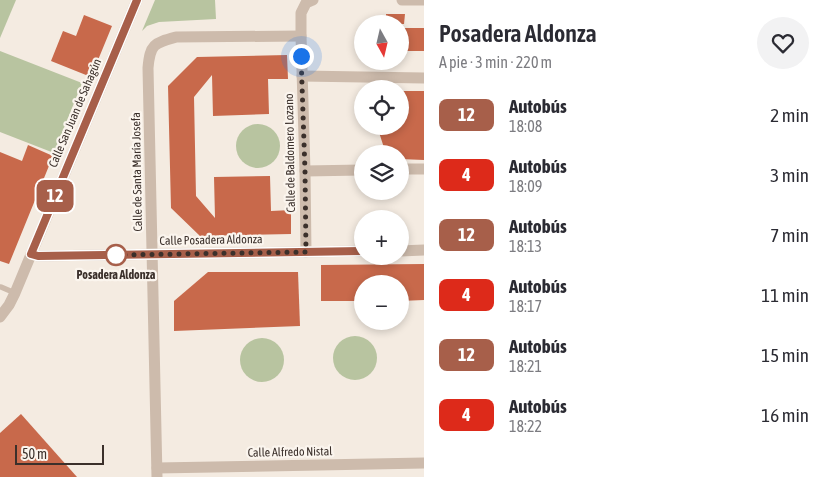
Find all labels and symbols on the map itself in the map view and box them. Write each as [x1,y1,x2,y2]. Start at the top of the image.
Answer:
north arrow [354,15,409,70]
your location [289,44,314,69]
street label: Calle San Juan de Sahagún [46,57,104,169]
street label: Calle de Baldomero Lozano [282,93,298,213]
street label: Calle de Santa María Josefa [129,112,145,232]
line badge: 12 [32,180,78,212]
street label: Calle Posadera Aldonza [159,232,263,248]
marker: Posadera Aldonza [105,244,127,266]
place label: Posadera Aldonza [77,268,156,282]
scale bar [15,442,104,465]
street label: Calle Alfredo Nistal [247,444,333,460]

